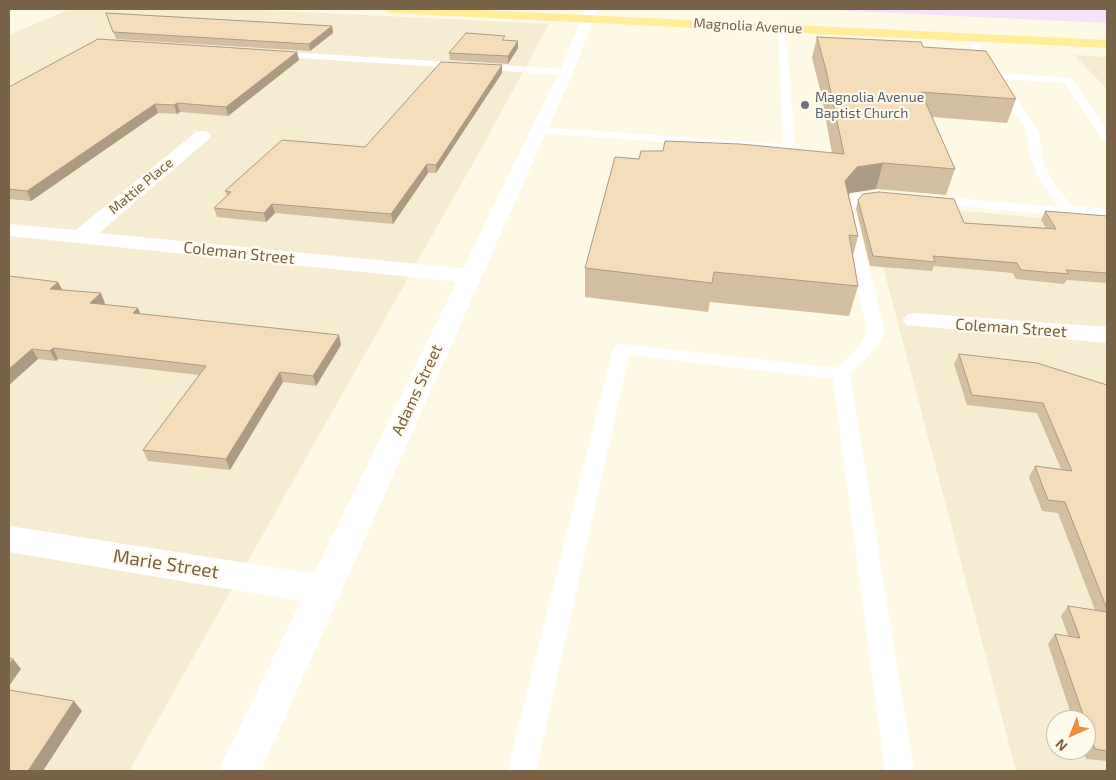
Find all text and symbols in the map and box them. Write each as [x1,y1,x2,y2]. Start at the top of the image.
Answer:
street label: Magnolia Avenue [693,15,803,37]
place label: Magnolia Avenue Baptist Church [815,89,924,121]
marker: Magnolia Avenue Baptist Church [799,99,811,111]
street label: Mattie Place [105,154,177,218]
street label: Coleman Street [182,238,296,268]
street label: Coleman Street [955,315,1067,341]
street label: Adams Street [388,341,446,439]
street label: Marie Street [112,544,220,584]
north arrow [1046,710,1096,760]
text: N [1051,736,1070,755]

